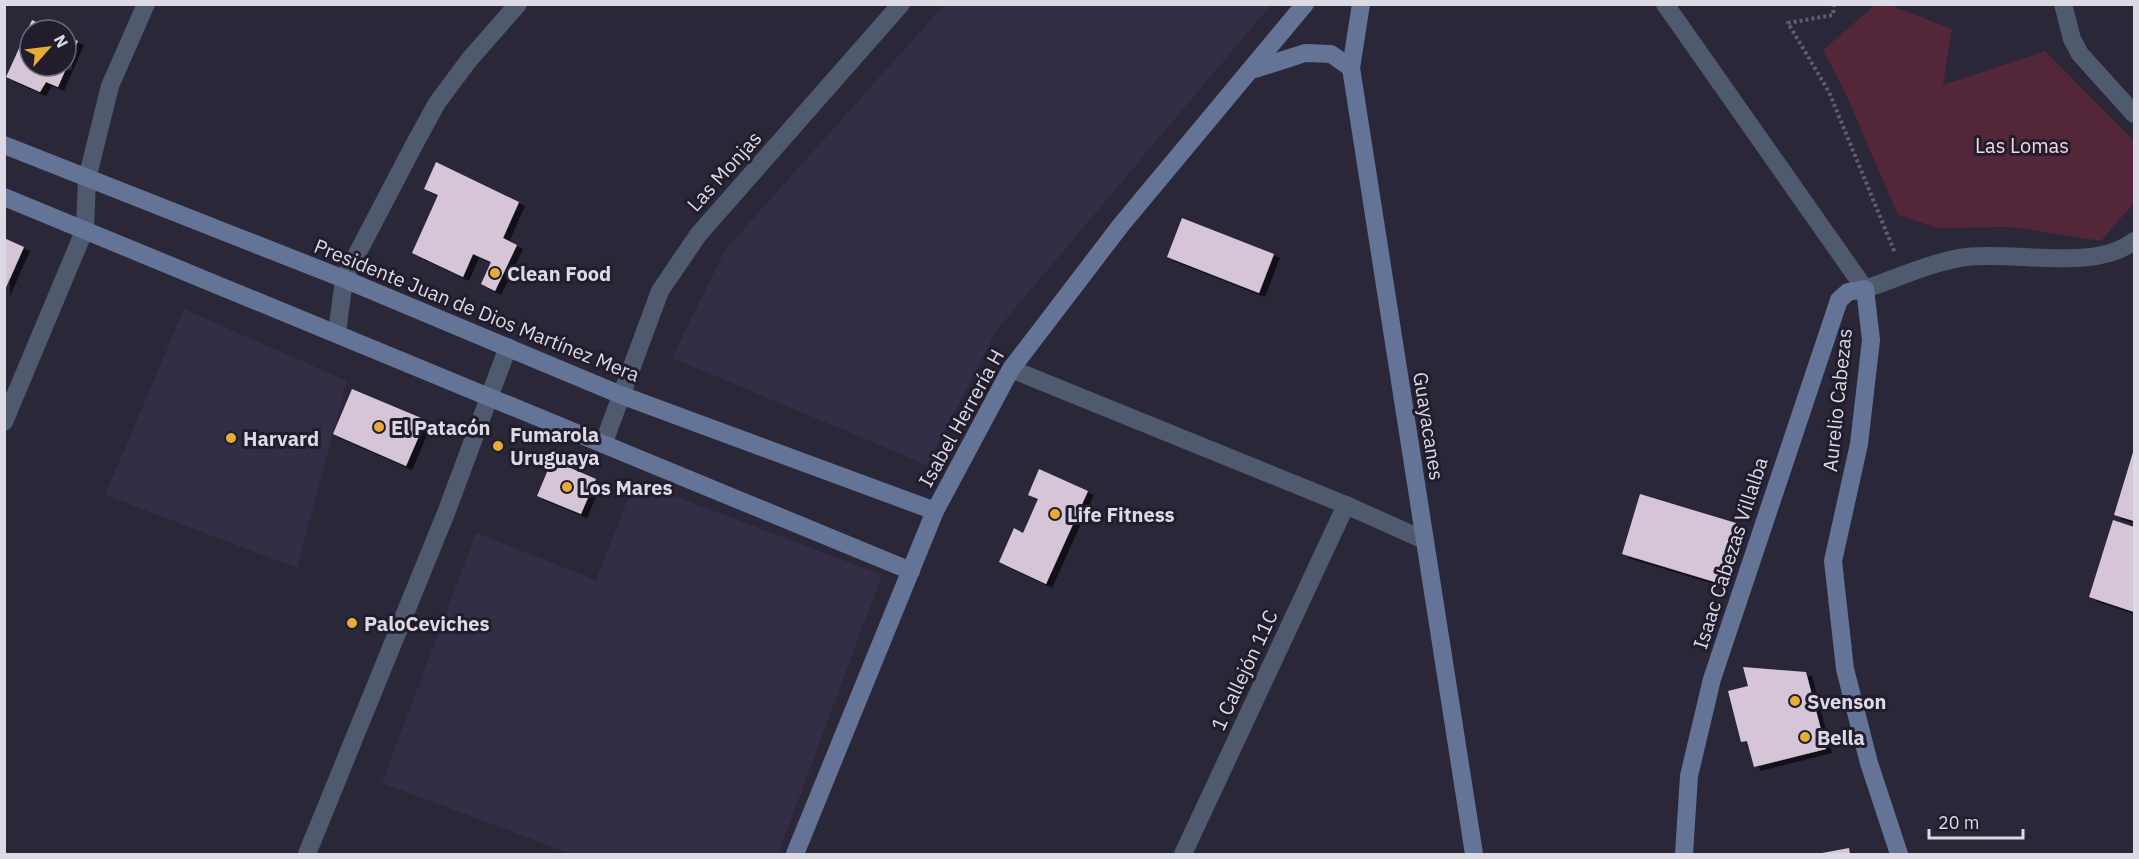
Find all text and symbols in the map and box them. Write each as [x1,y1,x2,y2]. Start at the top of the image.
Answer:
north arrow [18,18,78,78]
text: N [50,31,73,51]
street label: Las Monjas [681,125,767,217]
park label: Las Lomas [1975,132,2069,159]
street label: Presidente Juan de Dios Martínez Mera [310,232,644,388]
place label: Clean Food [507,260,611,287]
marker: Clean Food [488,266,502,280]
street label: Aurelio Cabezas [1816,327,1858,473]
street label: Isabel Herrería H [912,344,1010,492]
street label: Guayacanes [1407,370,1451,482]
place label: El Patacón [391,414,490,441]
marker: El Patacón [372,420,386,434]
place label: Fumarola Uruguaya [510,421,600,471]
place label: Harvard [243,425,319,452]
marker: Harvard [224,431,238,445]
marker: Fumarola Uruguaya [491,439,505,453]
street label: Isaac Cabezas Villalba [1686,453,1774,652]
place label: Los Mares [579,474,673,501]
marker: Los Mares [560,480,574,494]
place label: Life Fitness [1067,501,1175,528]
marker: Life Fitness [1048,507,1062,521]
street label: 1 Callejón 11C [1204,605,1284,735]
place label: PaloCeviches [364,610,490,637]
marker: PaloCeviches [345,616,359,630]
place label: Svenson [1807,688,1887,715]
marker: Svenson [1788,694,1802,708]
place label: Bella [1817,724,1865,751]
marker: Bella [1798,730,1812,744]
scale bar [1929,802,2024,840]
text: 20 m [1938,811,1980,834]

